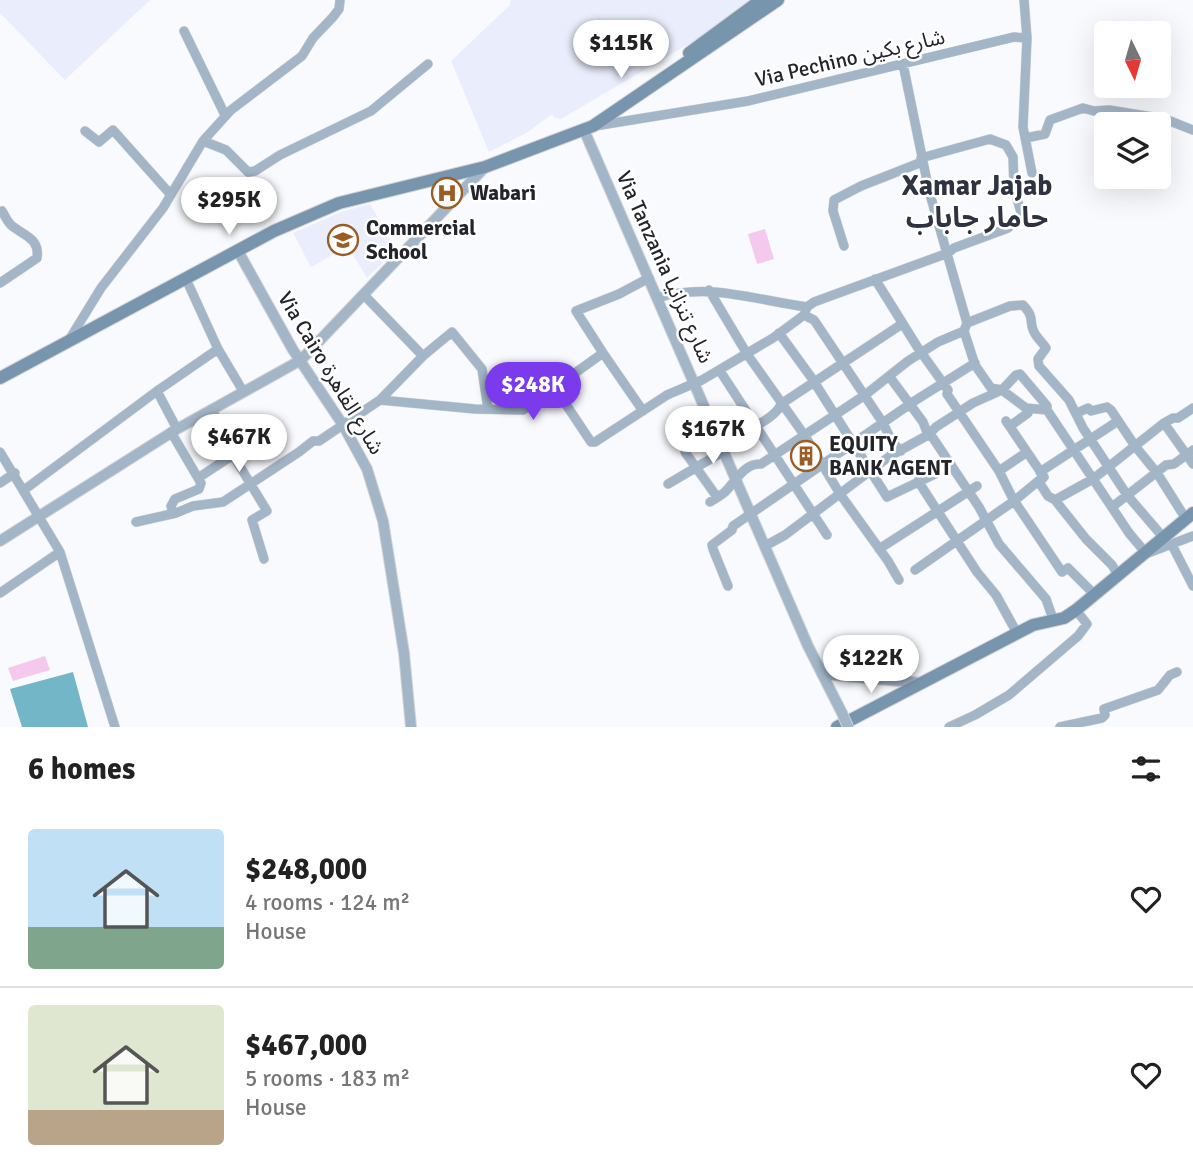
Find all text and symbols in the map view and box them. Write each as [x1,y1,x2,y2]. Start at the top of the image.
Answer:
pin: $115K [572,20,670,80]
north arrow [1094,21,1171,98]
map controls [1094,21,1171,189]
street label: Via Pechino شارع بكين [753,24,948,94]
text: $115K [589,28,653,57]
button: layers [1094,112,1171,189]
street label: Via Tanzania شارع تنزانيا [609,167,719,368]
district label: Xamar Jajab حامار جاباب [902,169,1052,235]
hospital icon: Wabari [430,176,464,210]
pin: $295K [180,177,278,237]
place label: Wabari [470,180,536,206]
text: $295K [197,185,261,214]
place label: Commercial School [366,215,476,265]
school or university icon: Commercial School [326,223,360,257]
street label: Via Cairo شارع القاهرة [270,287,390,460]
pin: $248K [484,362,582,422]
text: $248K [501,370,565,399]
pin: $167K [664,406,762,466]
pin: $467K [190,414,288,474]
text: $167K [681,414,745,443]
text: $467K [207,422,271,451]
place label: EQUITY BANK AGENT [829,431,952,481]
building icon: EQUITY BANK AGENT [789,439,823,473]
pin: $122K [822,636,920,695]
text: $122K [839,643,903,672]
icon: filters [1127,750,1165,788]
text: 6 homes [28,751,135,788]
text: $248,000 [245,851,367,888]
icon: home [84,857,168,941]
icon: heart [1127,880,1165,918]
text: 4 rooms · 124 m² [245,888,410,917]
text: House [245,917,307,946]
text: $467,000 [245,1027,367,1064]
icon: home [84,1033,168,1117]
icon: heart [1127,1056,1165,1094]
text: 5 rooms · 183 m² [245,1064,410,1093]
text: House [245,1093,307,1122]

